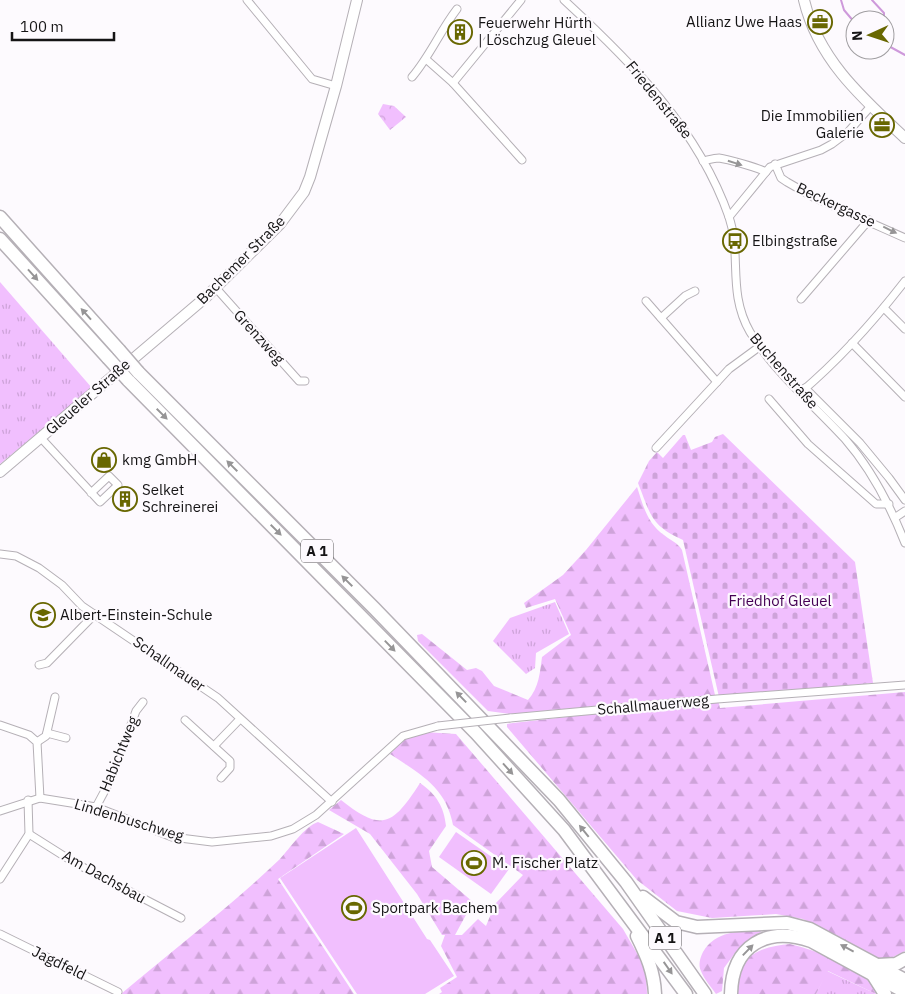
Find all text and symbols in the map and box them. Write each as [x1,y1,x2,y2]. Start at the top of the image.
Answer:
office icon: Allianz Uwe Haas [807,9,833,35]
scale bar [12,10,115,42]
north arrow [845,10,895,60]
place label: Allianz Uwe Haas [686,12,802,31]
place label: Feuerwehr Hürth | Löschzug Gleuel [478,13,596,49]
text: 100 m [20,17,64,36]
building icon: Feuerwehr Hürth | Löschzug Gleuel [447,19,473,45]
text: N [848,30,866,41]
street label: Friedenstraße [622,57,697,142]
place label: Die Immobilien Galerie [761,106,864,142]
office icon: Die Immobilien Galerie [869,112,895,138]
one-way arrow [728,159,743,167]
street label: Beckergasse [794,178,879,231]
street label: Bachemer Straße [192,211,289,308]
one-way arrow [883,226,897,234]
bus stop icon: Elbingstraße [722,228,748,254]
place label: Elbingstraße [752,231,837,250]
one-way arrow [27,268,39,280]
street label: Grenzweg [230,305,289,368]
one-way arrow [81,308,92,321]
street label: Buchenstraße [746,329,823,413]
street label: Gleueler Straße [41,355,134,439]
one-way arrow [156,408,168,420]
shop icon: kmg GmbH [91,447,117,473]
place label: kmg GmbH [122,450,197,469]
one-way arrow [227,460,239,472]
place label: Selket Schreinerei [142,480,218,516]
building icon: Selket Schreinerei [112,486,138,512]
one-way arrow [270,524,282,536]
road number: A 1 [301,540,333,562]
one-way arrow [341,575,353,587]
park label: Friedhof Gleuel [728,591,832,610]
school or university icon: Albert-Einstein-Schule [30,602,56,628]
place label: Albert-Einstein-Schule [60,605,212,624]
street label: Schallmauer [129,632,210,696]
one-way arrow [384,640,396,652]
street label: Schallmauerweg [596,690,710,719]
one-way arrow [455,691,467,703]
street label: Habichtweg [95,713,142,794]
one-way arrow [503,762,514,775]
street label: Lindenbuschweg [72,794,186,845]
one-way arrow [578,824,589,837]
street label: Am Dachsbau [59,846,149,907]
sports icon: M. Fischer Platz [461,850,487,876]
place label: M. Fischer Platz [492,853,598,872]
sports icon: Sportpark Bachem [341,895,367,921]
place label: Sportpark Bachem [372,898,498,917]
road number: A 1 [649,926,681,950]
street label: Jagdfeld [29,941,89,984]
one-way arrow [742,944,754,956]
one-way arrow [840,944,853,953]
one-way arrow [663,962,673,975]

